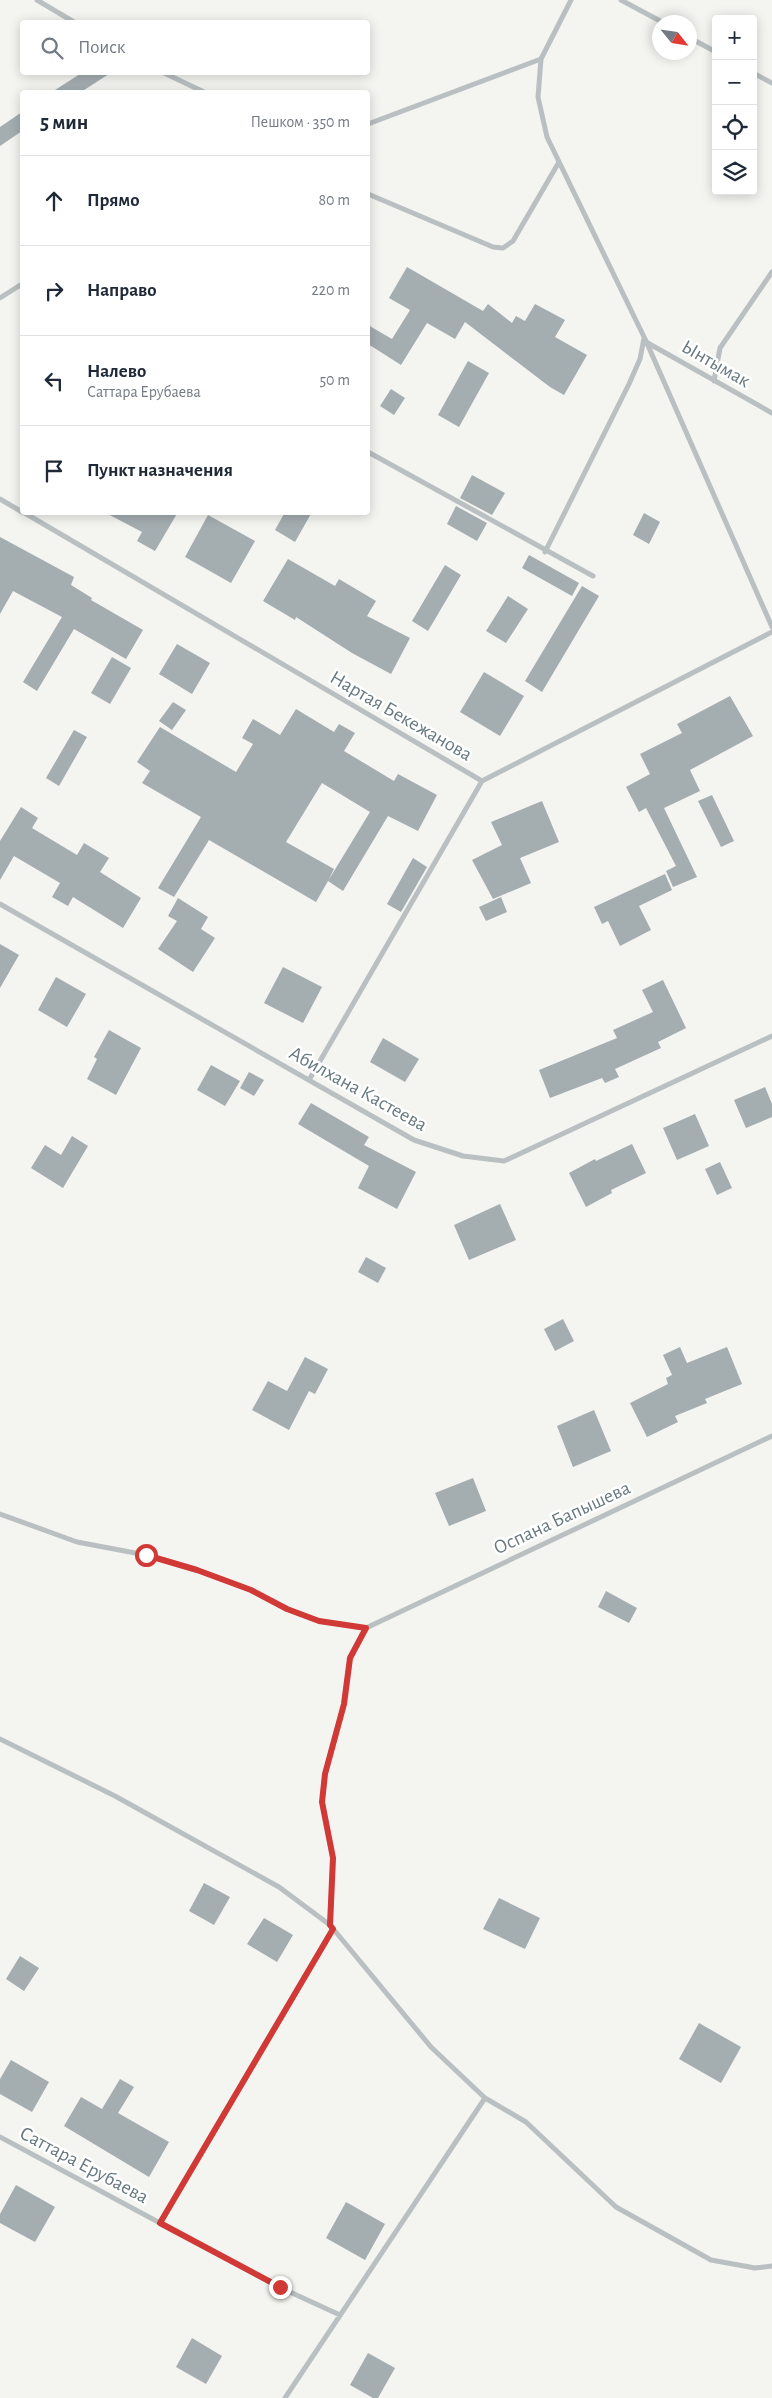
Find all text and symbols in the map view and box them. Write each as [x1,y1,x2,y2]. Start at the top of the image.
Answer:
north arrow [652,15,697,60]
map controls [712,15,757,195]
button: + [712,15,757,60]
search box [20,20,370,75]
icon: search [38,34,66,62]
text: Поиск [78,38,125,57]
button: − [712,60,757,105]
button: locate [712,105,757,150]
text: 5 мин [40,112,88,133]
text: Пешком · 350 m [251,114,350,130]
button: layers [712,150,757,195]
icon: ahead [40,187,68,215]
text: Прямо [87,191,140,210]
text: 80 m [319,192,350,208]
icon: right [40,277,68,305]
text: Направо [87,281,157,300]
text: 220 m [312,282,350,298]
street label: Ынтымак [679,337,753,391]
text: Налево [87,362,146,381]
icon: left [40,367,68,395]
text: 50 m [319,372,350,388]
text: Саттара Ерубаева [87,384,201,400]
icon: arrive [40,457,68,485]
text: Пункт назначения [87,461,233,480]
street label: Нартая Бекежанова [327,667,475,765]
street label: Абилхана Кастеева [286,1043,430,1135]
street label: Оспана Бапышева [491,1478,633,1558]
route start [135,1544,158,1567]
street label: Саттара Ерубаева [16,2123,152,2207]
route end [269,2276,292,2299]

